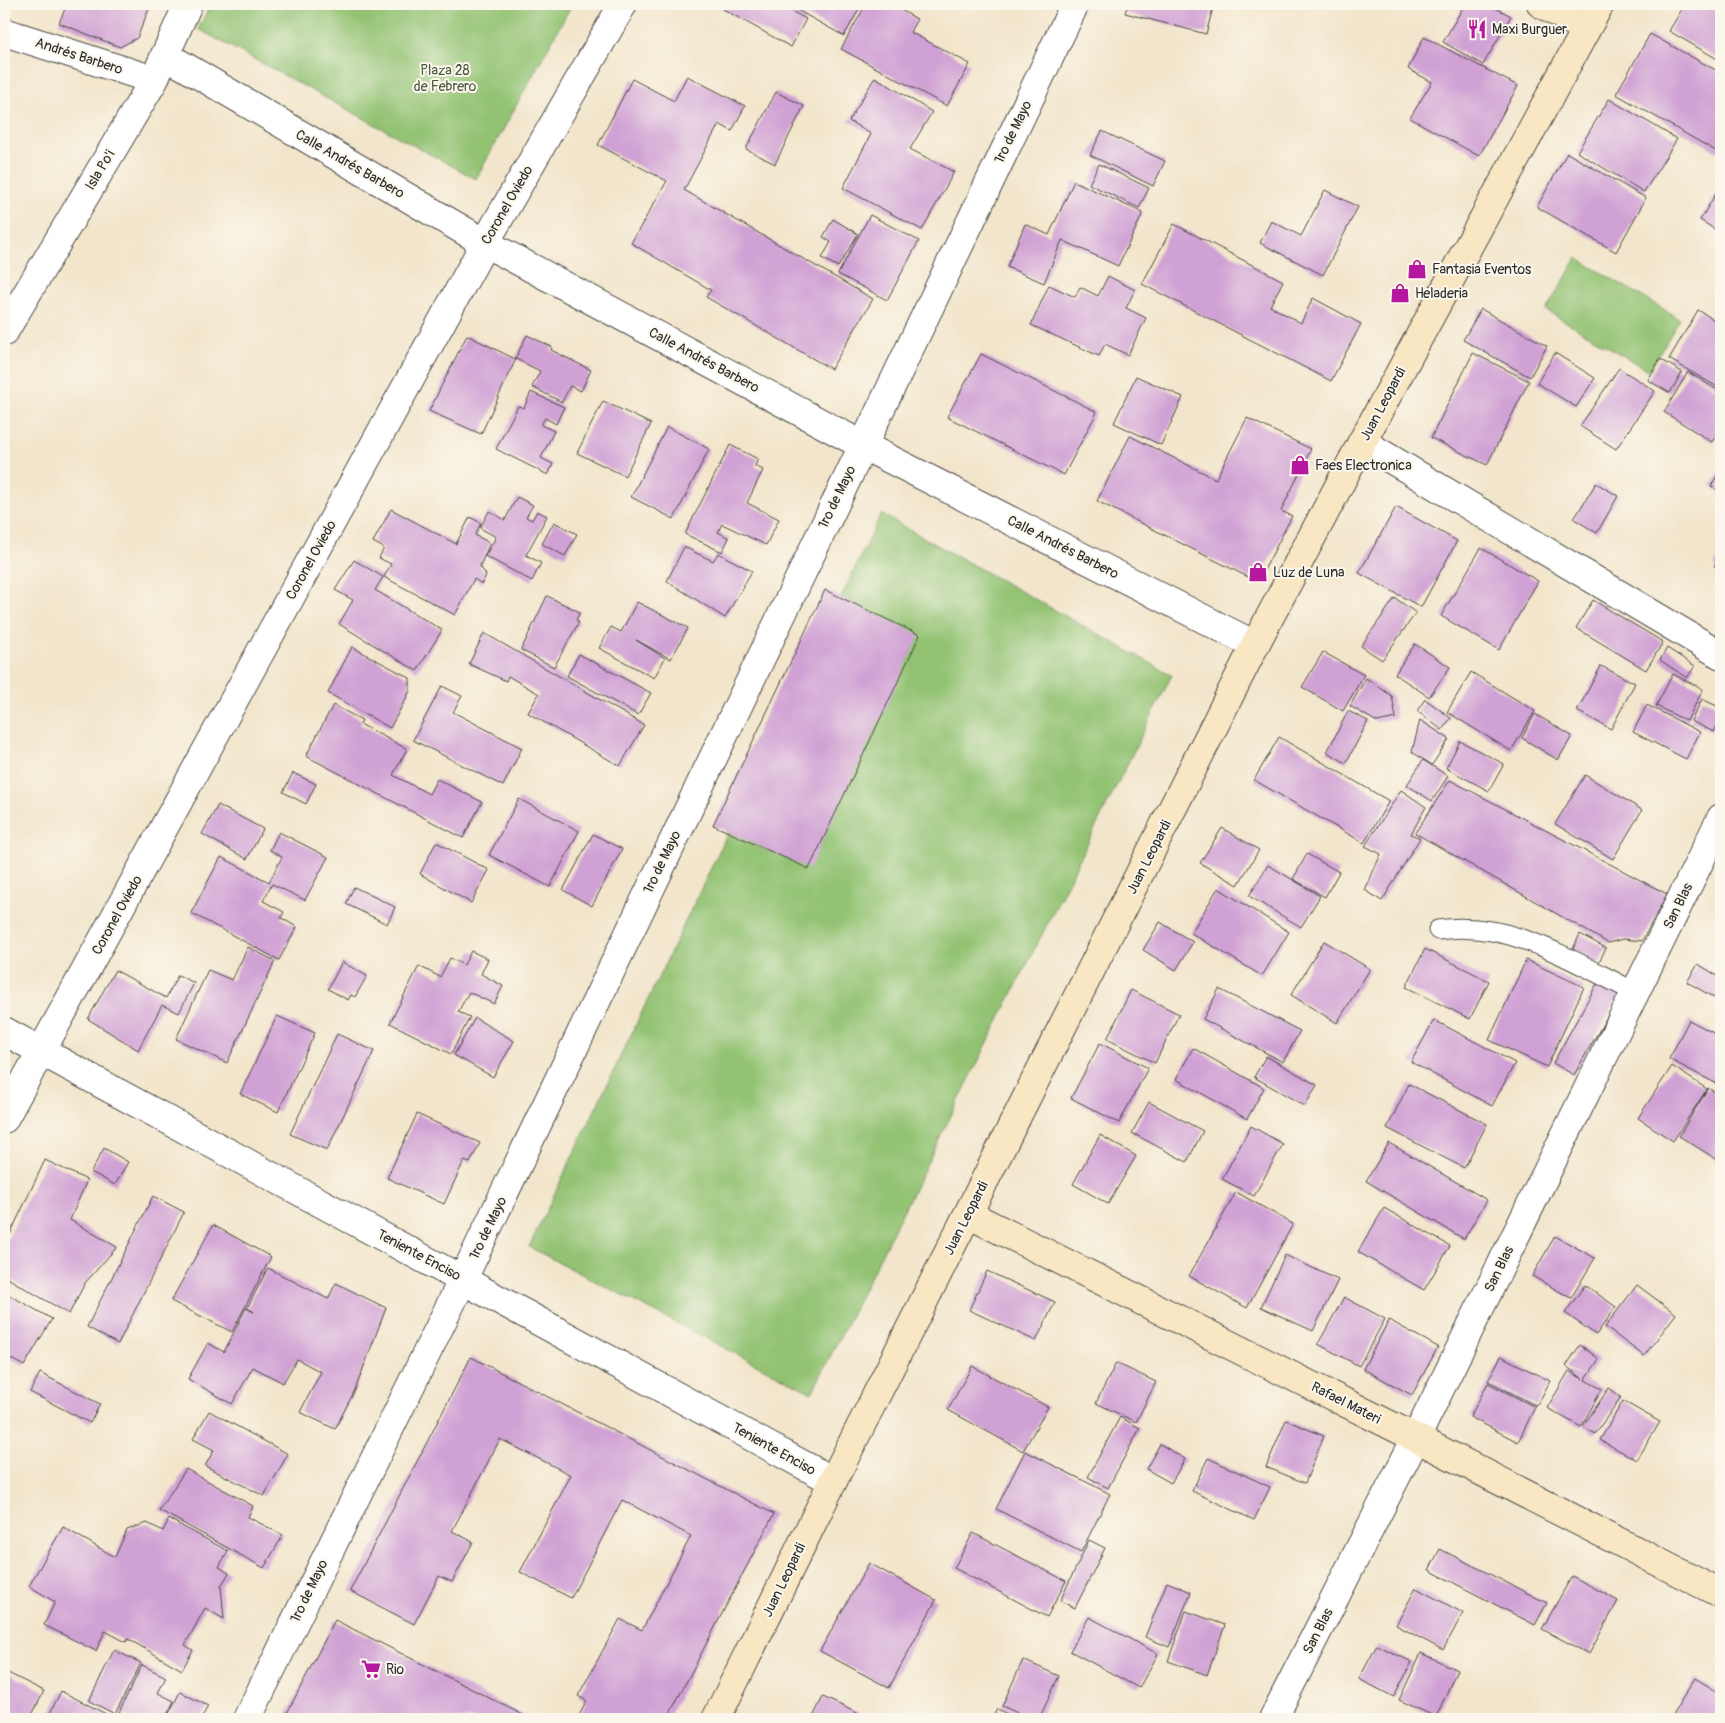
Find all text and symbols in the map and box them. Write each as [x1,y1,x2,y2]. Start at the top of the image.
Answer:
restaurant icon: Maxi Burguer [1466,18,1488,40]
place label: Maxi Burguer [1492,21,1567,38]
street label: Andrés Barbero [33,34,125,78]
park label: Plaza 28 de Febrero [414,62,477,95]
street label: 1ro de Mayo [991,97,1036,166]
street label: Calle Andrés Barbero [293,126,408,202]
street label: Isla Po'i [81,147,119,193]
street label: Coronel Oviedo [478,162,537,247]
shop icon: Fantasia Eventos [1406,258,1428,280]
place label: Fantasia Eventos [1432,261,1532,278]
shop icon: Heladeria [1389,282,1411,304]
place label: Heladeria [1415,285,1468,302]
street label: Calle Andrés Barbero [646,324,763,397]
street label: Juan Leopardi [1357,364,1410,444]
shop icon: Faes Electronica [1289,454,1311,476]
place label: Faes Electronica [1315,457,1412,474]
street label: 1ro de Mayo [815,462,860,531]
street label: Calle Andrés Barbero [1004,512,1122,583]
street label: Coronel Oviedo [282,517,340,603]
shop icon: Luz de Luna [1247,561,1269,583]
place label: Luz de Luna [1273,564,1345,581]
street label: Juan Leopardi [1123,817,1175,897]
street label: 1ro de Mayo [640,827,685,896]
street label: Coronel Oviedo [88,872,146,958]
street label: San Blas [1660,879,1697,932]
street label: Juan Leopardi [940,1178,992,1258]
street label: 1ro de Mayo [466,1193,511,1262]
street label: Teniente Enciso [374,1226,464,1284]
street label: San Blas [1481,1242,1518,1295]
street label: Rafael Materi [1308,1378,1384,1428]
street label: Teniente Enciso [729,1419,819,1479]
street label: Juan Leopardi [759,1540,809,1620]
street label: 1ro de Mayo [287,1556,332,1625]
street label: San Blas [1299,1605,1337,1657]
supermarket icon: Rio [360,1658,382,1680]
place label: Rio [386,1661,405,1678]

